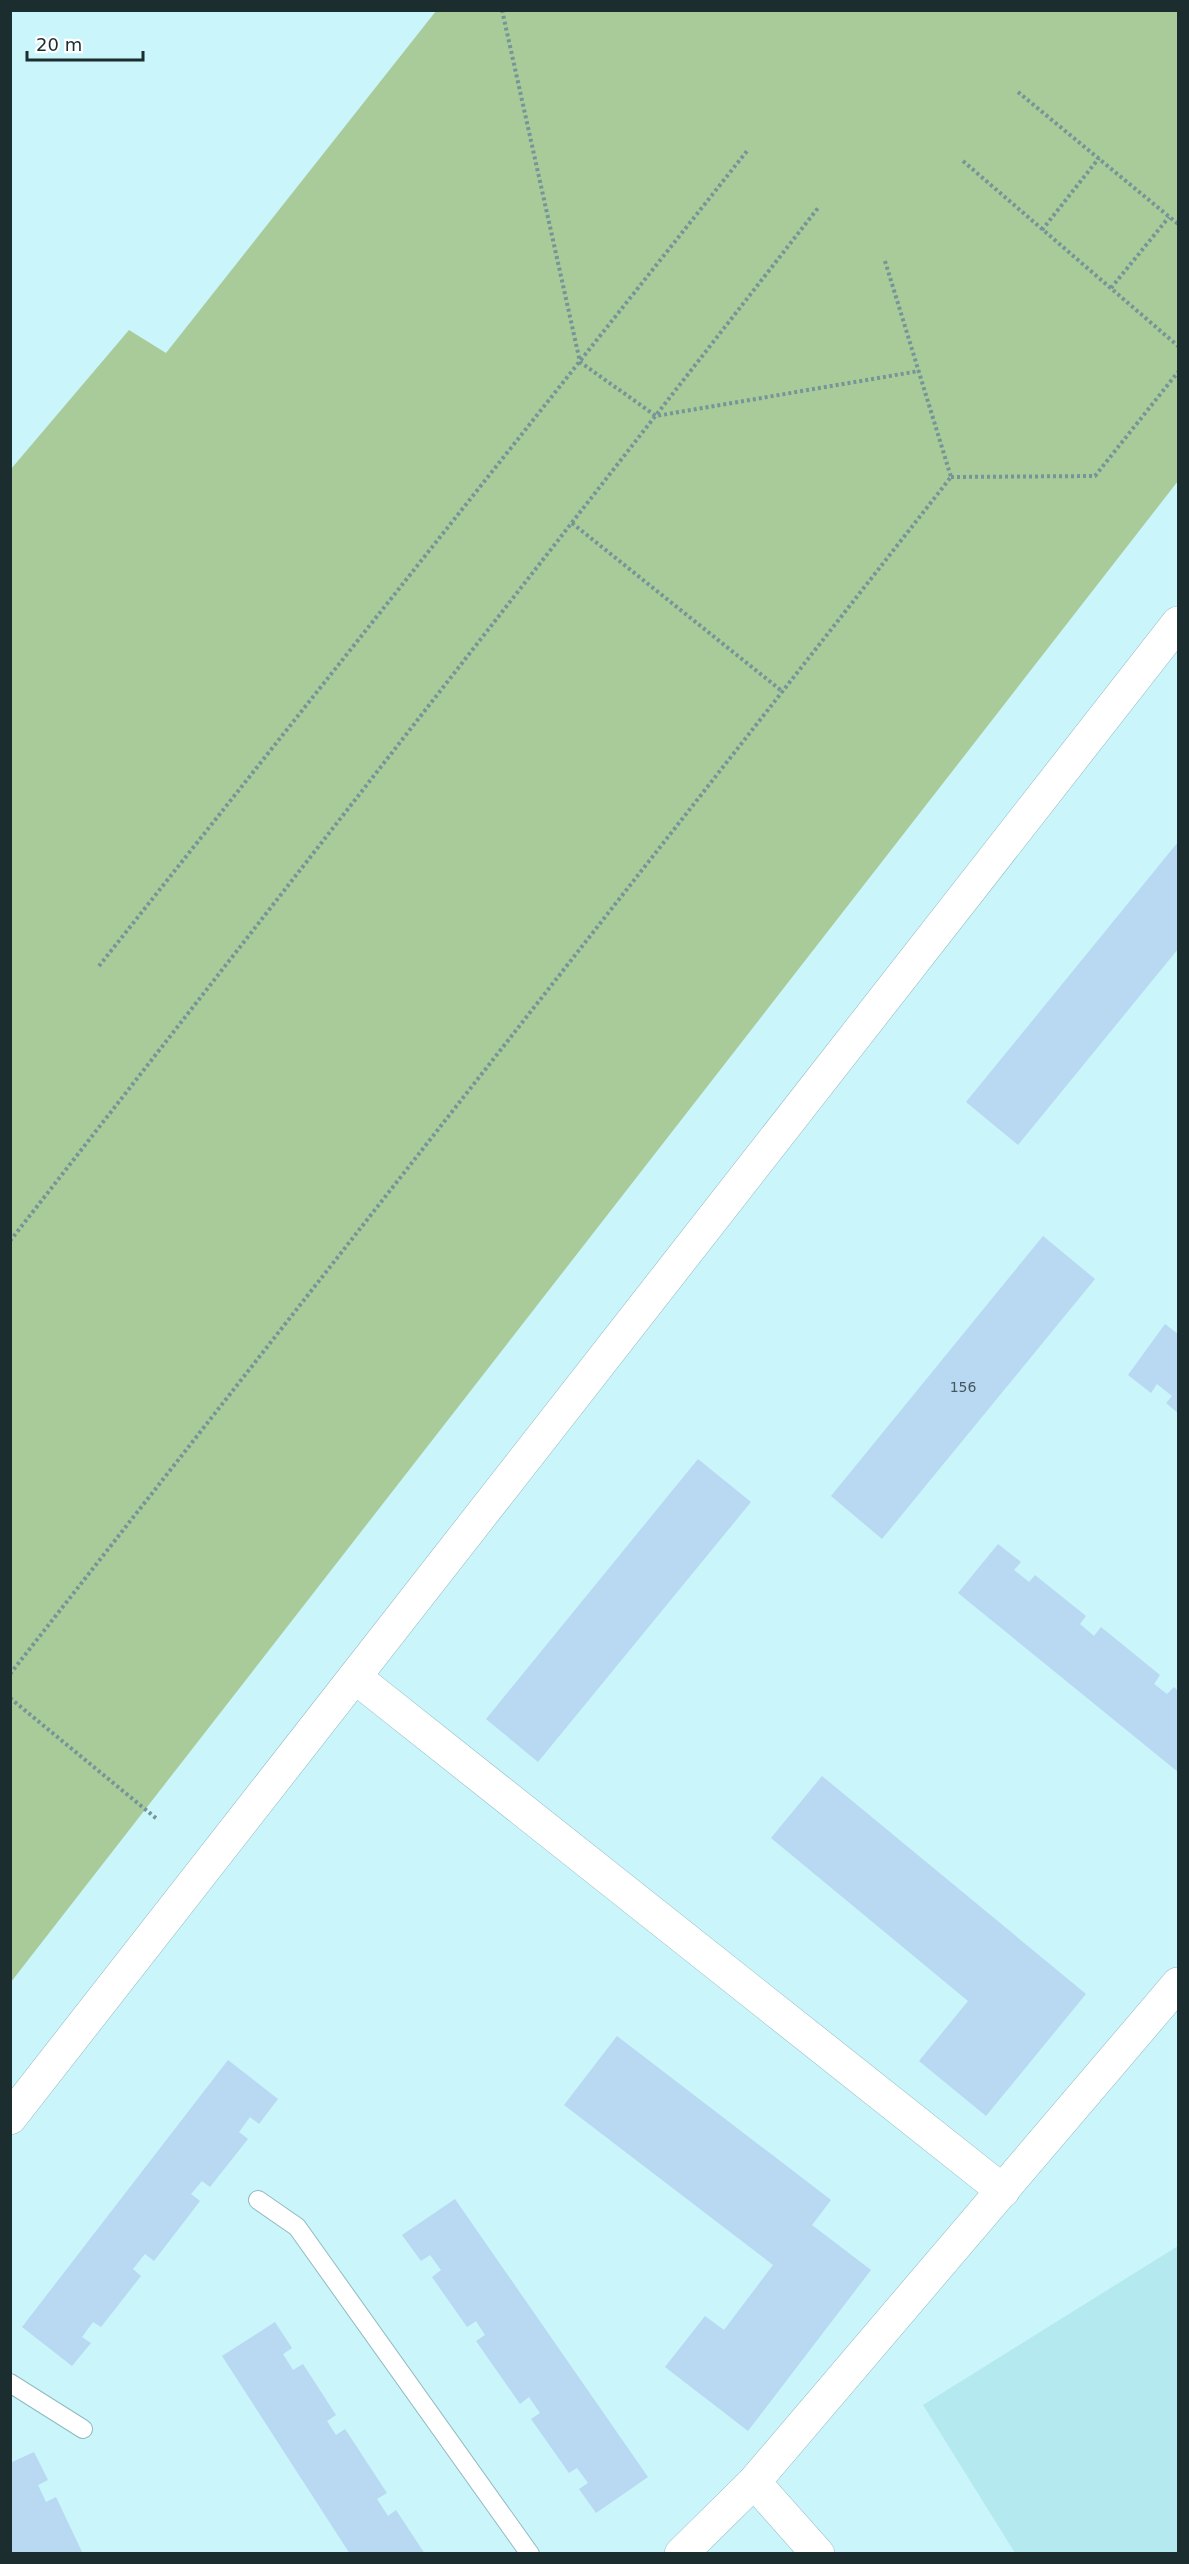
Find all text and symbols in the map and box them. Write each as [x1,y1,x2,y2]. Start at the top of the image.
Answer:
scale bar [27,24,142,62]
text: 20 m [36,34,82,55]
house number: 156 [950,1379,976,1395]

